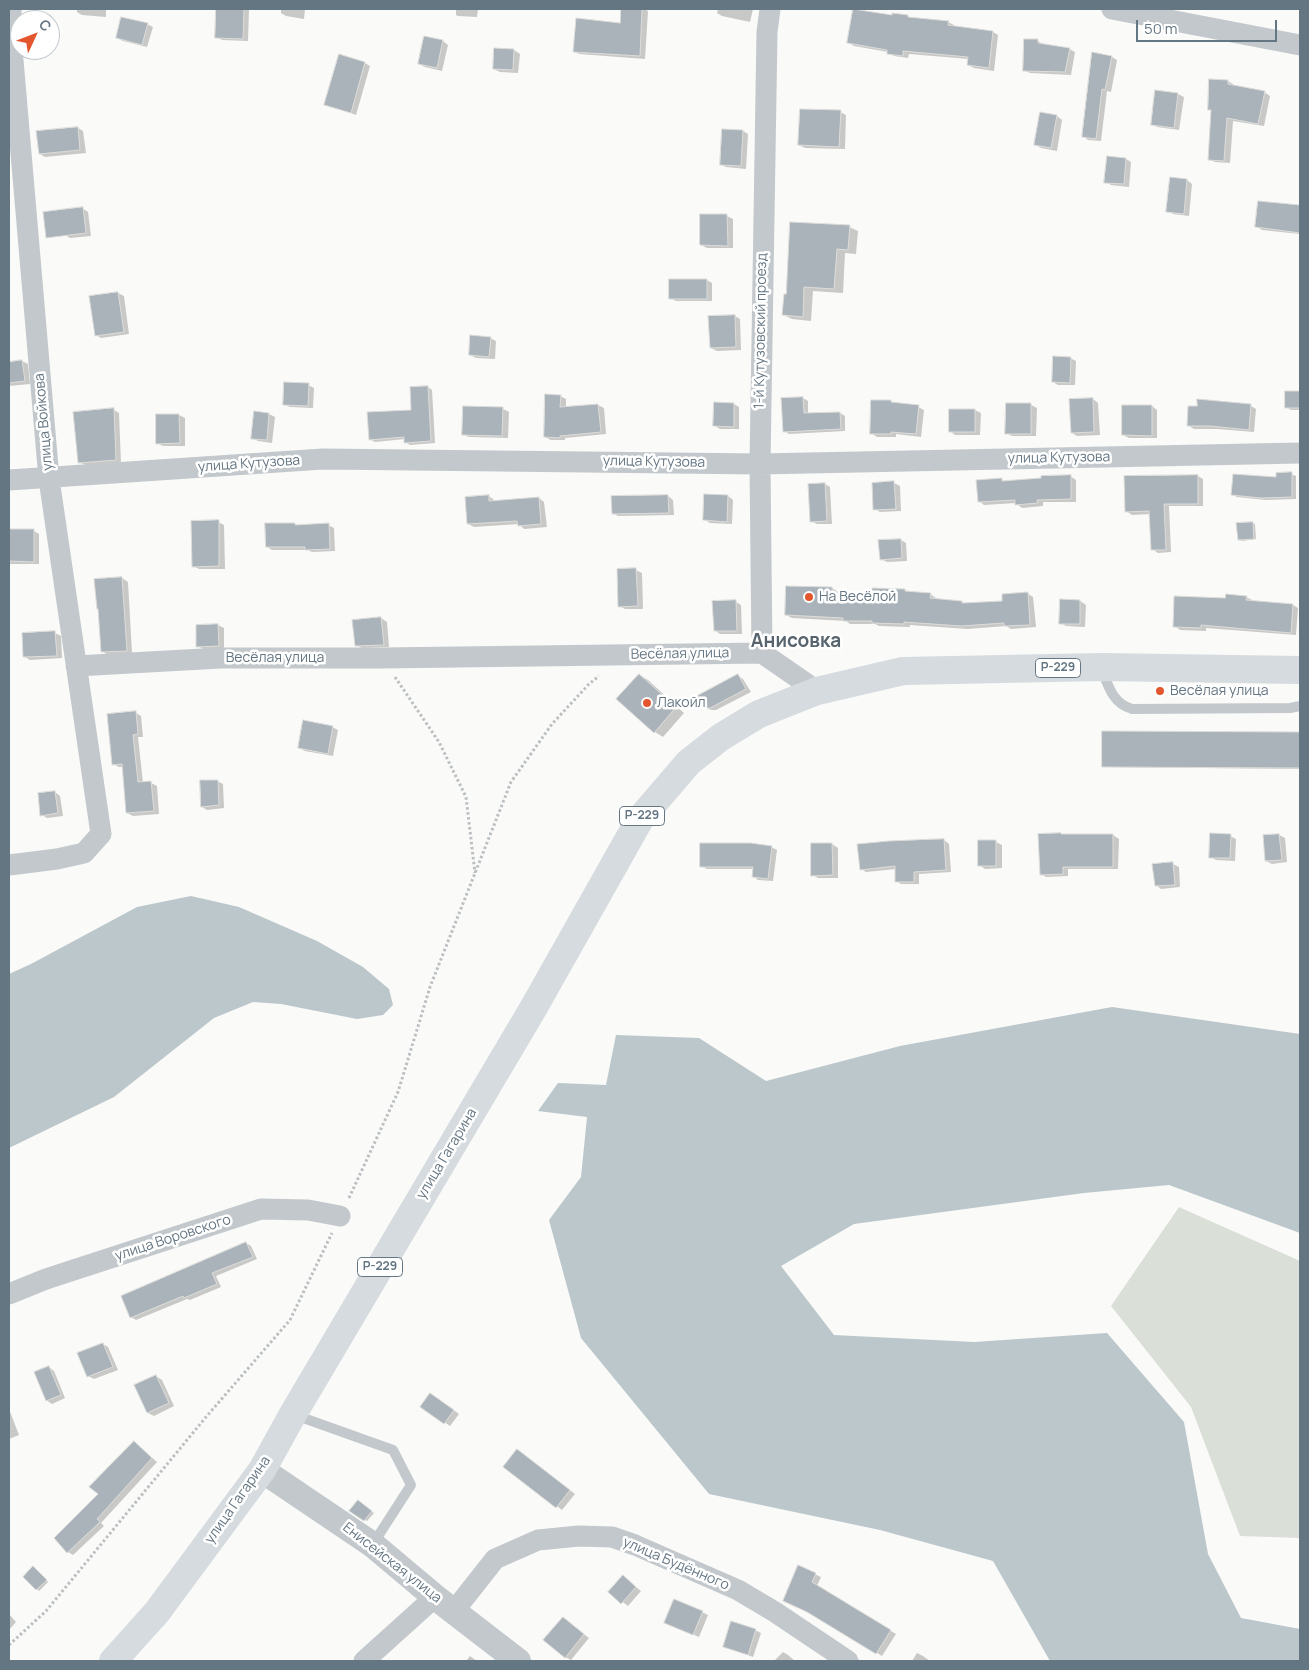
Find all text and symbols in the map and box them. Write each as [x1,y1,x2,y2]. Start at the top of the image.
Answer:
north arrow [10,10,60,60]
scale bar [1139,10,1280,42]
text: С [35,15,56,35]
text: 50 m [1144,18,1178,39]
street label: 1-й Кутузовский проезд [751,253,771,409]
street label: улица Войкова [31,373,57,471]
street label: улица Кутузова [1008,449,1110,467]
street label: улица Кутузова [197,452,301,476]
street label: улица Кутузова [603,453,705,471]
place label: На Весёлой [819,589,896,605]
marker: На Весёлой [803,591,815,603]
district label: Анисовка [751,631,841,653]
street label: Весёлая улица [631,645,729,663]
street label: Весёлая улица [226,650,324,666]
road number: Р-229 [1036,658,1080,678]
place label: Весёлая улица [1170,683,1269,699]
marker: Весёлая улица [1154,685,1166,697]
place label: Лакойл [657,695,706,711]
marker: Лакойл [641,697,653,709]
road number: Р-229 [620,806,664,826]
street label: улица Гагарина [413,1106,481,1202]
street label: улица Воровского [113,1211,233,1265]
road number: Р-229 [358,1258,402,1276]
street label: улица Гагарина [202,1453,274,1547]
street label: Енисейская улица [339,1519,445,1607]
street label: улица Будённого [620,1534,732,1594]

